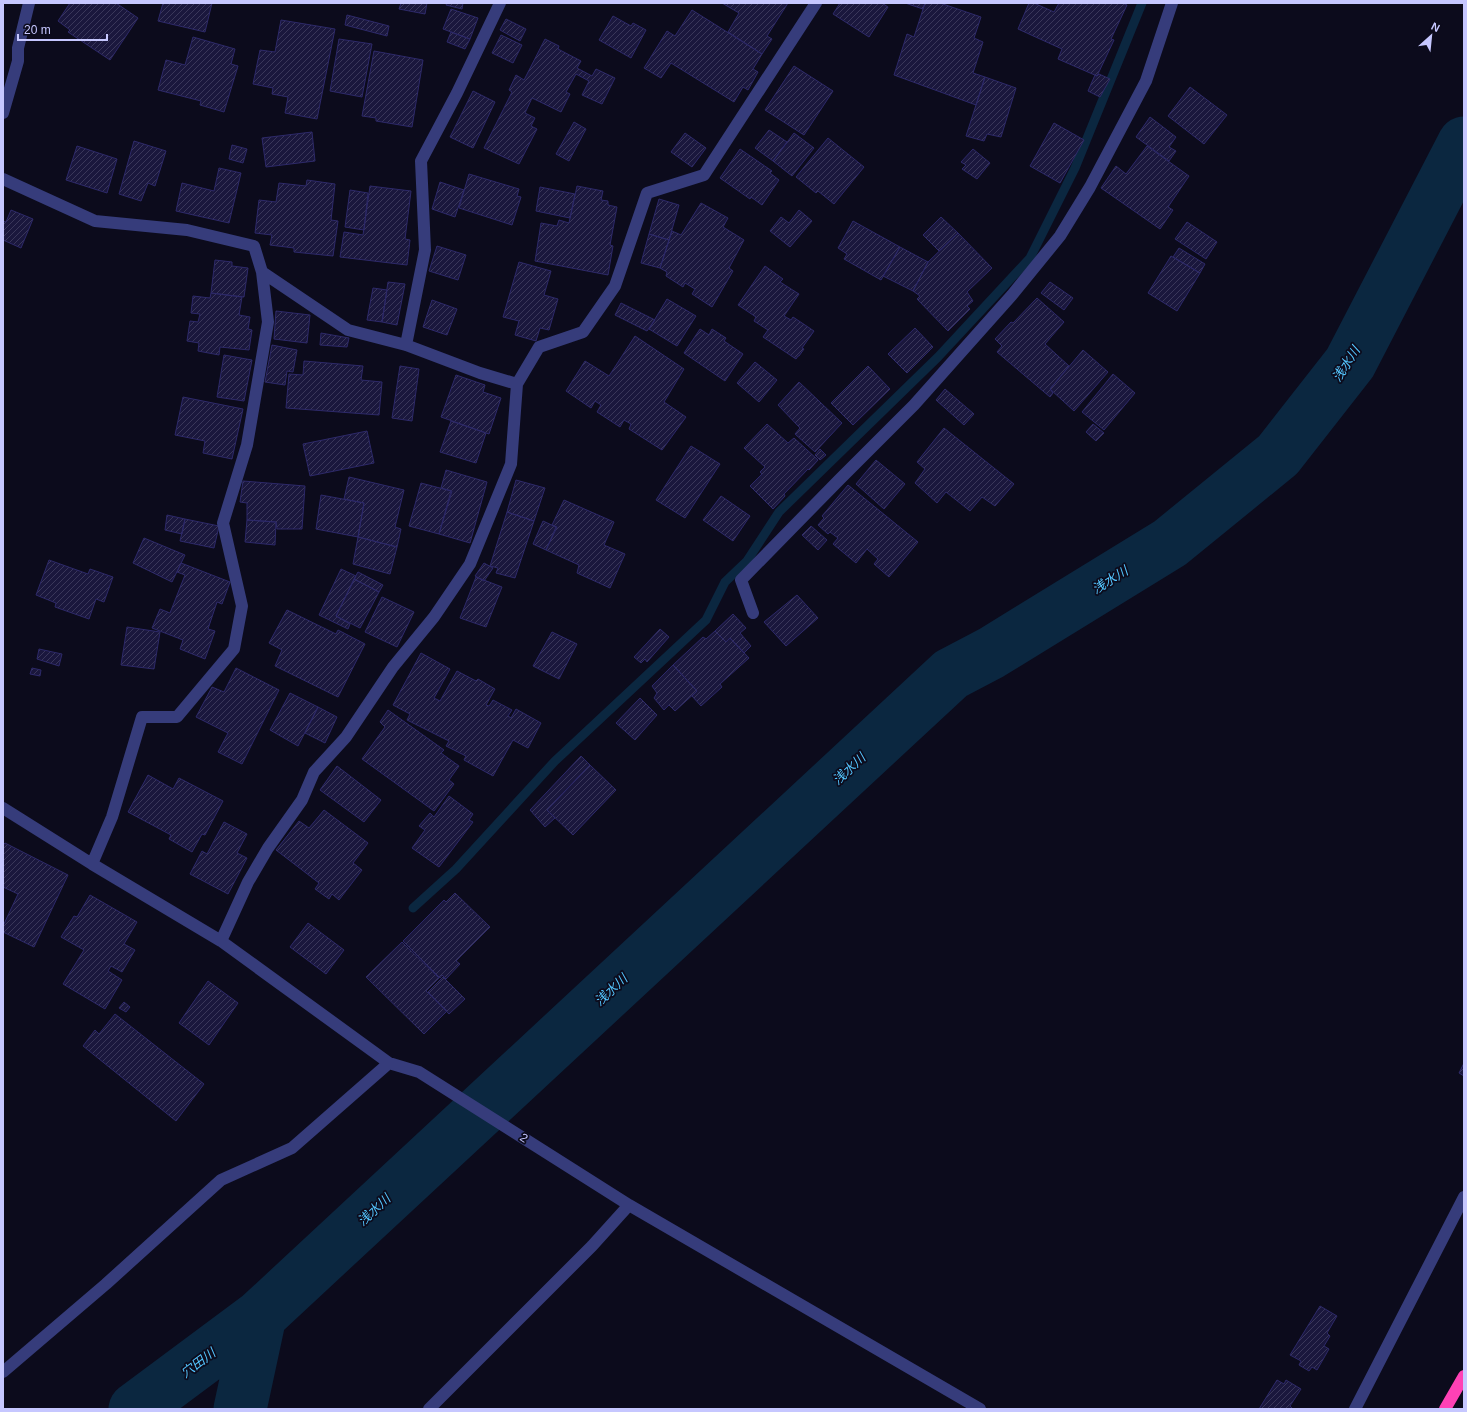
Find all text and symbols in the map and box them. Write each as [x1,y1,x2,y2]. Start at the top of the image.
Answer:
scale bar [18,16,107,42]
north arrow [1411,16,1451,56]
text: N [1429,20,1442,34]
text: 20 m [24,23,51,37]
water label: 浅水川 [1329,342,1364,384]
water label: 浅水川 [1089,562,1132,597]
water label: 浅水川 [830,749,870,788]
water label: 浅水川 [592,970,632,1009]
street label: 2 [517,1130,531,1146]
water label: 浅水川 [355,1190,395,1229]
water label: 穴田川 [178,1344,220,1381]

